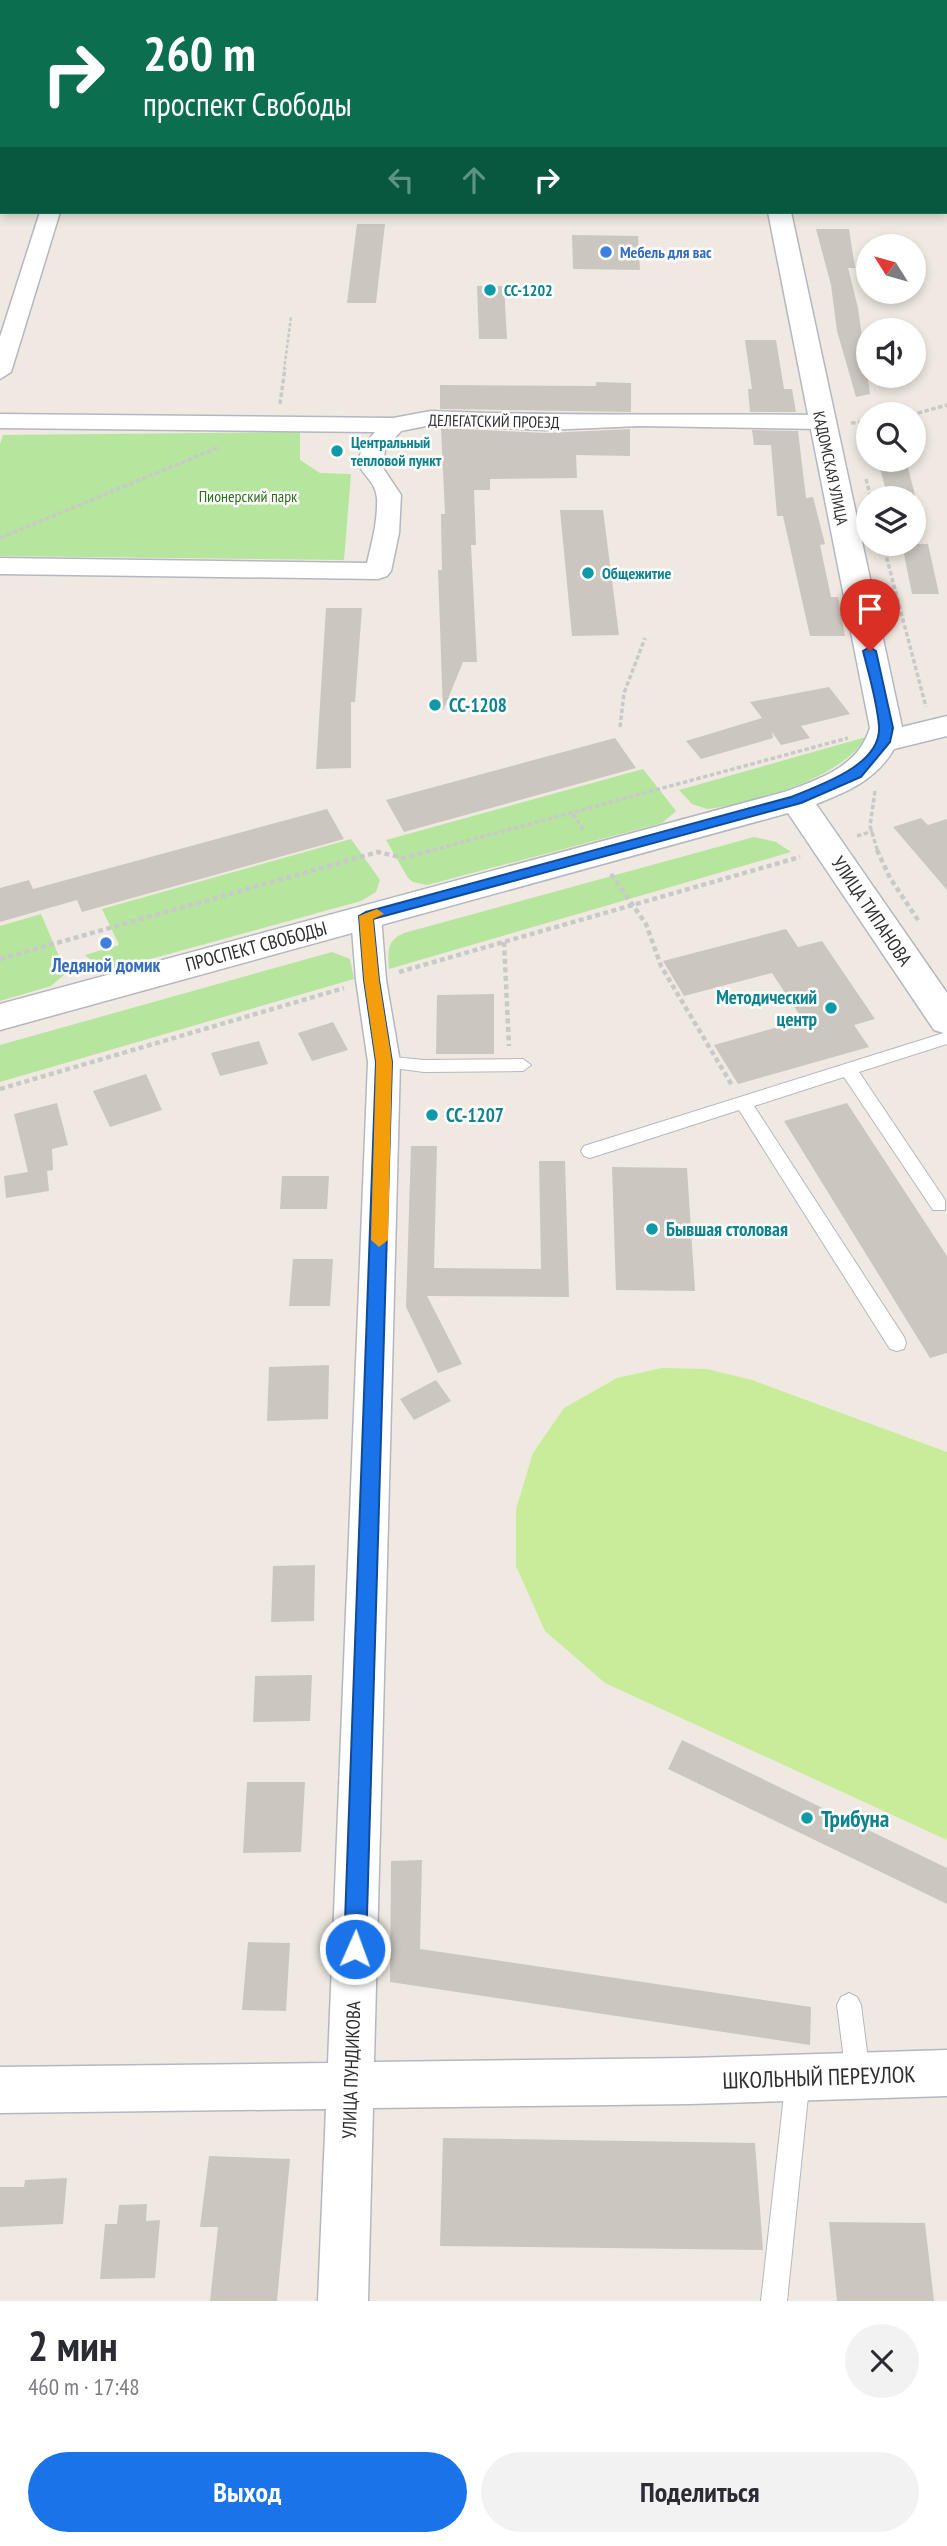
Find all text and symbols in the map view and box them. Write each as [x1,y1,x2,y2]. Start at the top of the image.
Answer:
text: 260 m [143,21,256,85]
icon: right [28,28,119,119]
text: проспект Свободы [143,83,352,125]
icon: left [382,161,420,199]
icon: ahead [455,161,493,199]
icon: right [528,161,566,199]
north arrow [856,234,926,304]
map controls [856,234,926,556]
place label: Мебель для вас [620,242,712,262]
marker: Мебель для вас [598,244,614,260]
place label: СС-1202 [504,280,553,300]
marker: СС-1202 [482,282,498,298]
button: sound [856,318,926,388]
button: search [856,402,926,472]
street label: КАДОМСКАЯ УЛИЦА [809,409,853,527]
street label: ДЕЛЕГАТСКИЙ ПРОЕЗД [428,410,560,432]
place label: Центральный тепловой пункт [351,432,442,470]
marker: Центральный тепловой пункт [329,443,345,459]
park label: Пионерский парк [199,486,298,506]
button: layers [856,486,926,556]
place label: Общежитие [602,563,671,583]
marker: Общежитие [580,565,596,581]
pin [840,579,900,651]
icon: arrive [851,590,889,628]
place label: СС-1208 [449,693,507,717]
marker: СС-1208 [427,697,443,713]
street label: УЛИЦА ТИПАНОВА [827,852,917,970]
street label: ПРОСПЕКТ СВОБОДЫ [183,916,329,976]
marker: Ледяной домик [98,935,114,951]
place label: Ледяной домик [51,953,161,977]
place label: Методический центр [716,985,818,1031]
marker: Методический центр [823,1000,839,1016]
place label: СС-1207 [446,1103,504,1127]
marker: СС-1207 [424,1107,440,1123]
place label: Бывшая столовая [666,1217,788,1241]
marker: Бывшая столовая [644,1221,660,1237]
place label: Трибуна [821,1804,889,1833]
marker: Трибуна [799,1810,815,1826]
position arrow [318,1912,392,1986]
street label: УЛИЦА ПУНДИКОВА [337,2001,365,2139]
street label: ШКОЛЬНЫЙ ПЕРЕУЛОК [722,2059,916,2095]
text: 2 мин [28,2318,118,2373]
button: close [845,2324,919,2398]
text: 460 m · 17:48 [28,2372,140,2401]
button: Выход [28,2452,467,2532]
button: Поделиться [481,2452,919,2532]

